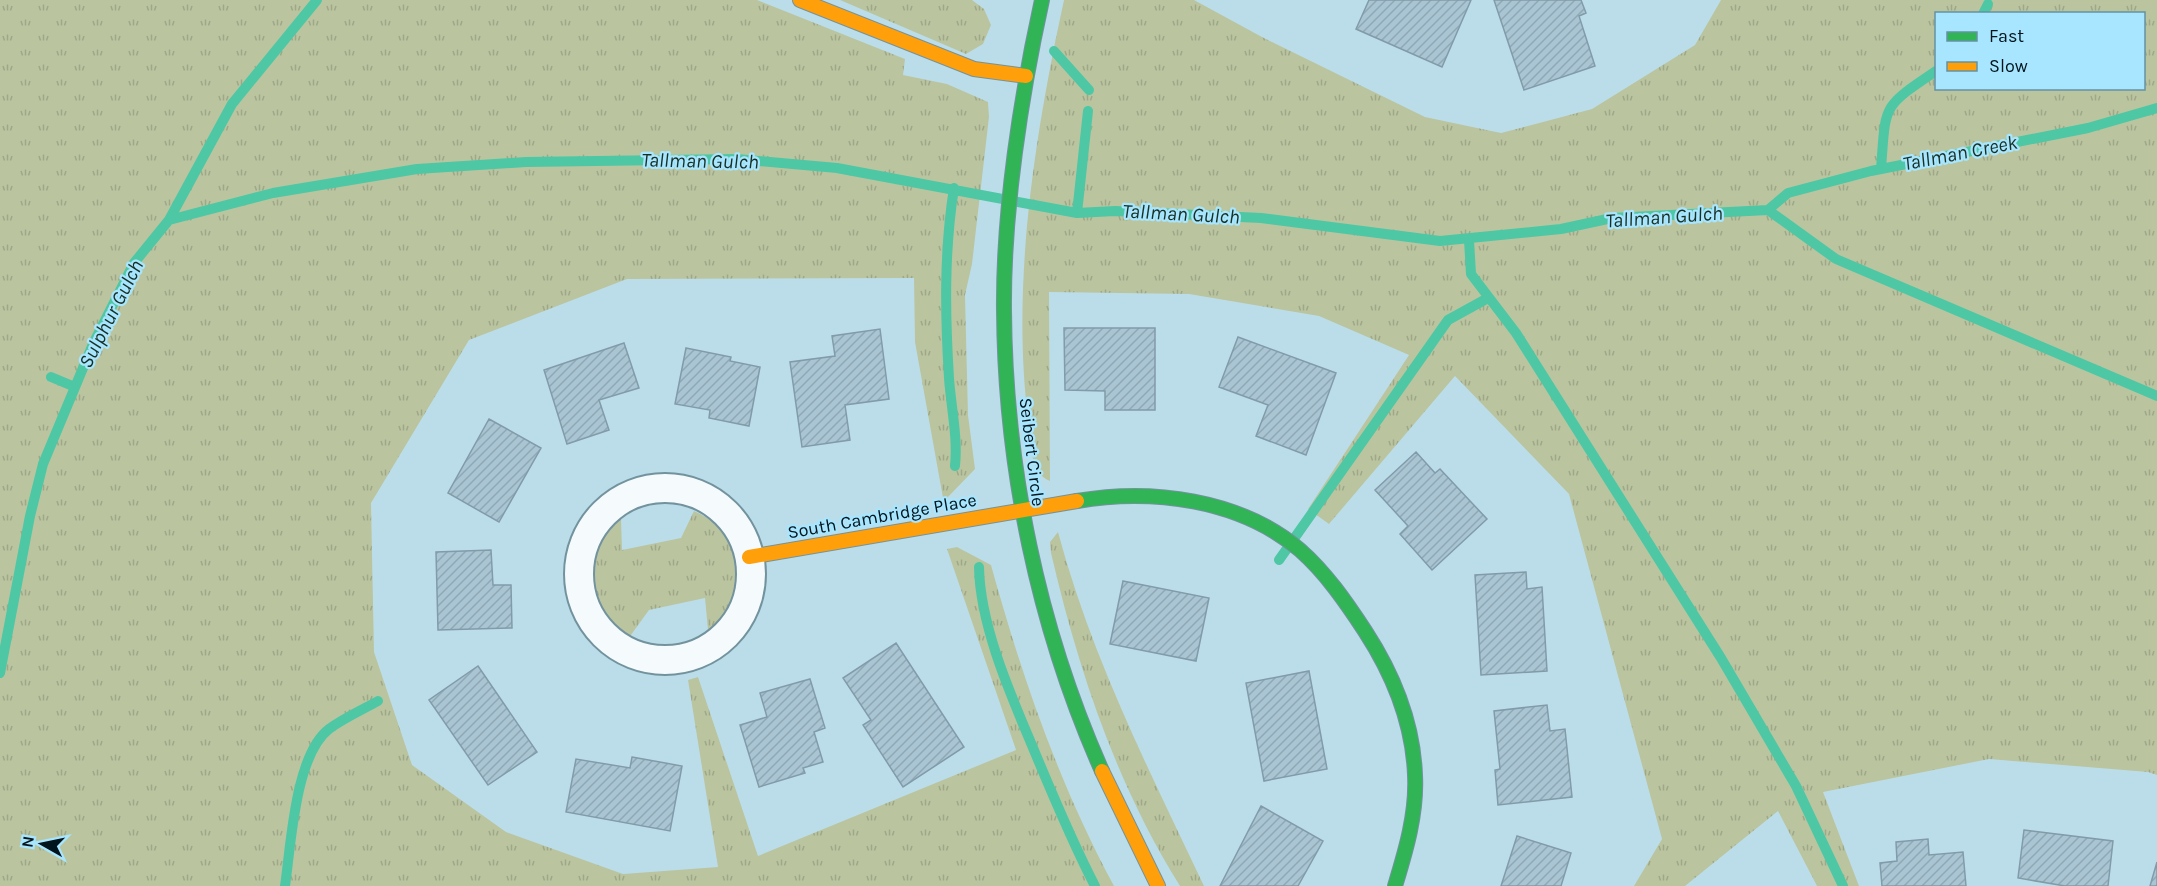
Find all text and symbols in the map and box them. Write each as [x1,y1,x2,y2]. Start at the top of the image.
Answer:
legend [1935,12,2145,90]
text: Fast [1989,25,2024,47]
text: Slow [1989,55,2028,77]
water label: Tallman Creek [1901,130,2020,175]
water label: Tallman Gulch [641,148,759,174]
water label: Tallman Gulch [1122,199,1240,229]
water label: Tallman Gulch [1605,201,1723,233]
water label: Sulphur Gulch [74,256,148,372]
street label: Seibert Circle [1014,396,1050,508]
street label: South Cambridge Place [786,489,978,543]
north arrow [12,814,72,874]
text: N [17,835,38,849]

